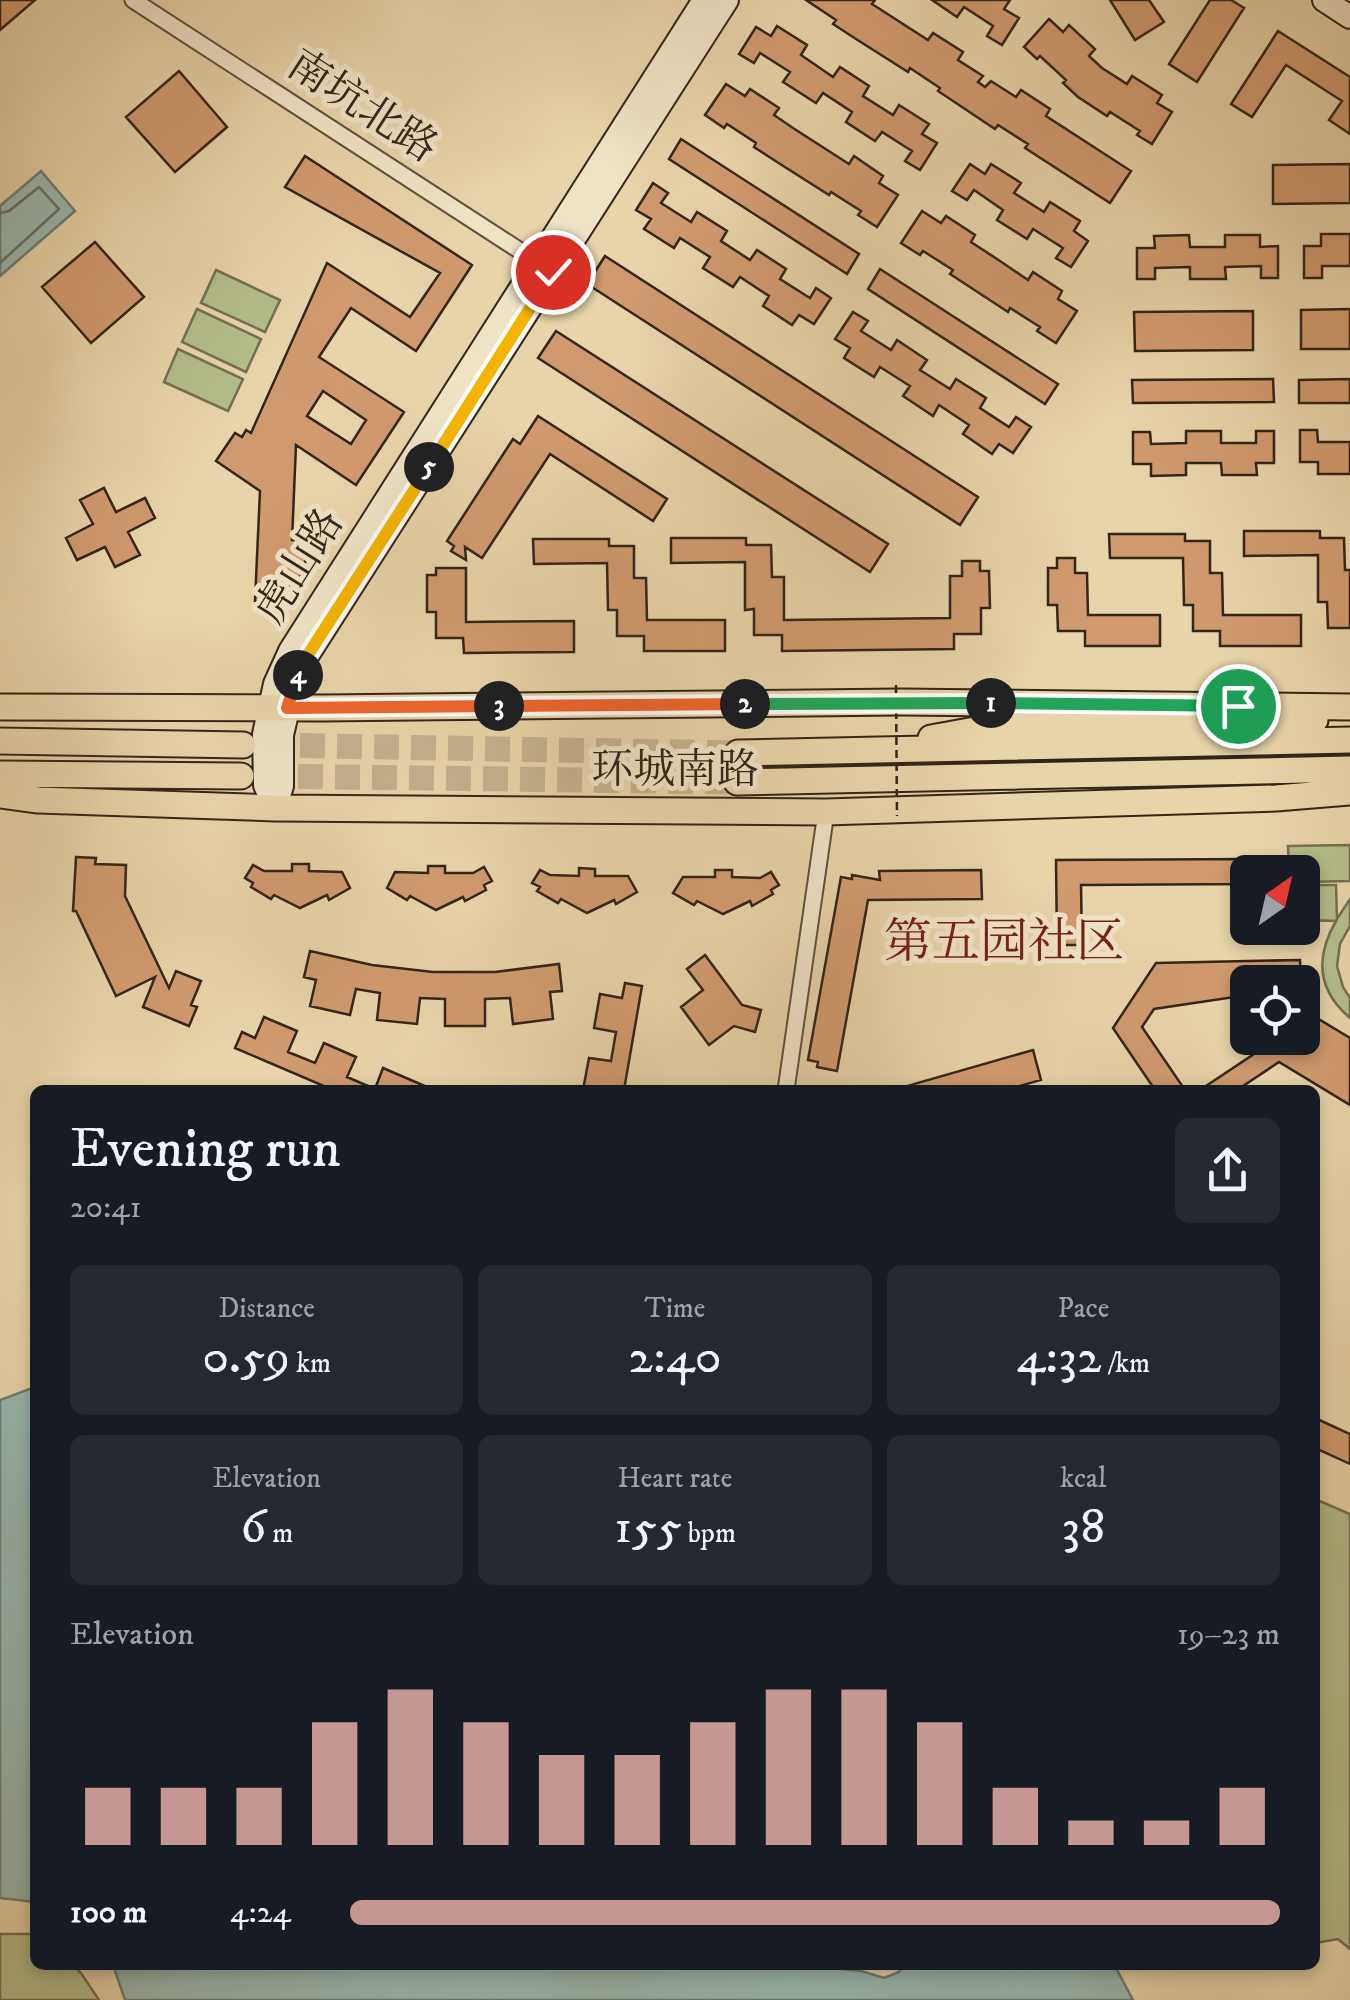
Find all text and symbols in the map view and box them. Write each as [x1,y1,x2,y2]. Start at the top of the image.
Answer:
street label: 南坑北路 [277,39,447,175]
pin [511,230,596,315]
icon: check [526,245,581,300]
pin: 5 [404,442,454,492]
text: 5 [422,449,436,484]
street label: 虎山路 [245,500,355,634]
pin: 4 [273,650,323,700]
text: 4 [290,657,306,692]
pin [1196,664,1281,749]
pin: 1 [966,678,1016,728]
pin: 2 [720,679,770,729]
icon: arrive [1211,679,1266,734]
pin: 3 [474,681,524,731]
text: 1 [986,685,996,720]
text: 2 [738,686,752,721]
text: 3 [494,688,504,723]
street label: 环城南路 [591,745,759,797]
north arrow [1230,855,1320,945]
map controls [1230,855,1320,1055]
district label: 第五园社区 [884,913,1124,973]
button: locate [1230,965,1320,1055]
text: Evening run [70,1116,341,1185]
button: share [1175,1118,1280,1223]
text: 20:41 [70,1188,141,1228]
text: Distance [218,1291,315,1326]
text: Time [645,1291,705,1326]
text: Pace [1057,1291,1109,1326]
text: 0.59 [202,1326,290,1389]
text: 2:40 [628,1326,722,1389]
text: 4:32 [1017,1326,1102,1389]
text: km [290,1346,331,1381]
text: /km [1102,1346,1150,1381]
text: Elevation [212,1461,321,1496]
text: Heart rate [618,1461,732,1496]
text: kcal [1060,1461,1106,1496]
text: 6 [240,1496,266,1559]
text: 155 [614,1496,682,1559]
text: 38 [1061,1496,1105,1559]
text: m [266,1516,293,1551]
text: bpm [682,1516,736,1551]
text: Elevation [70,1615,194,1655]
text: 19–23 m [1177,1615,1280,1655]
text: 100 m [70,1893,147,1933]
text: 4:24 [230,1893,291,1933]

